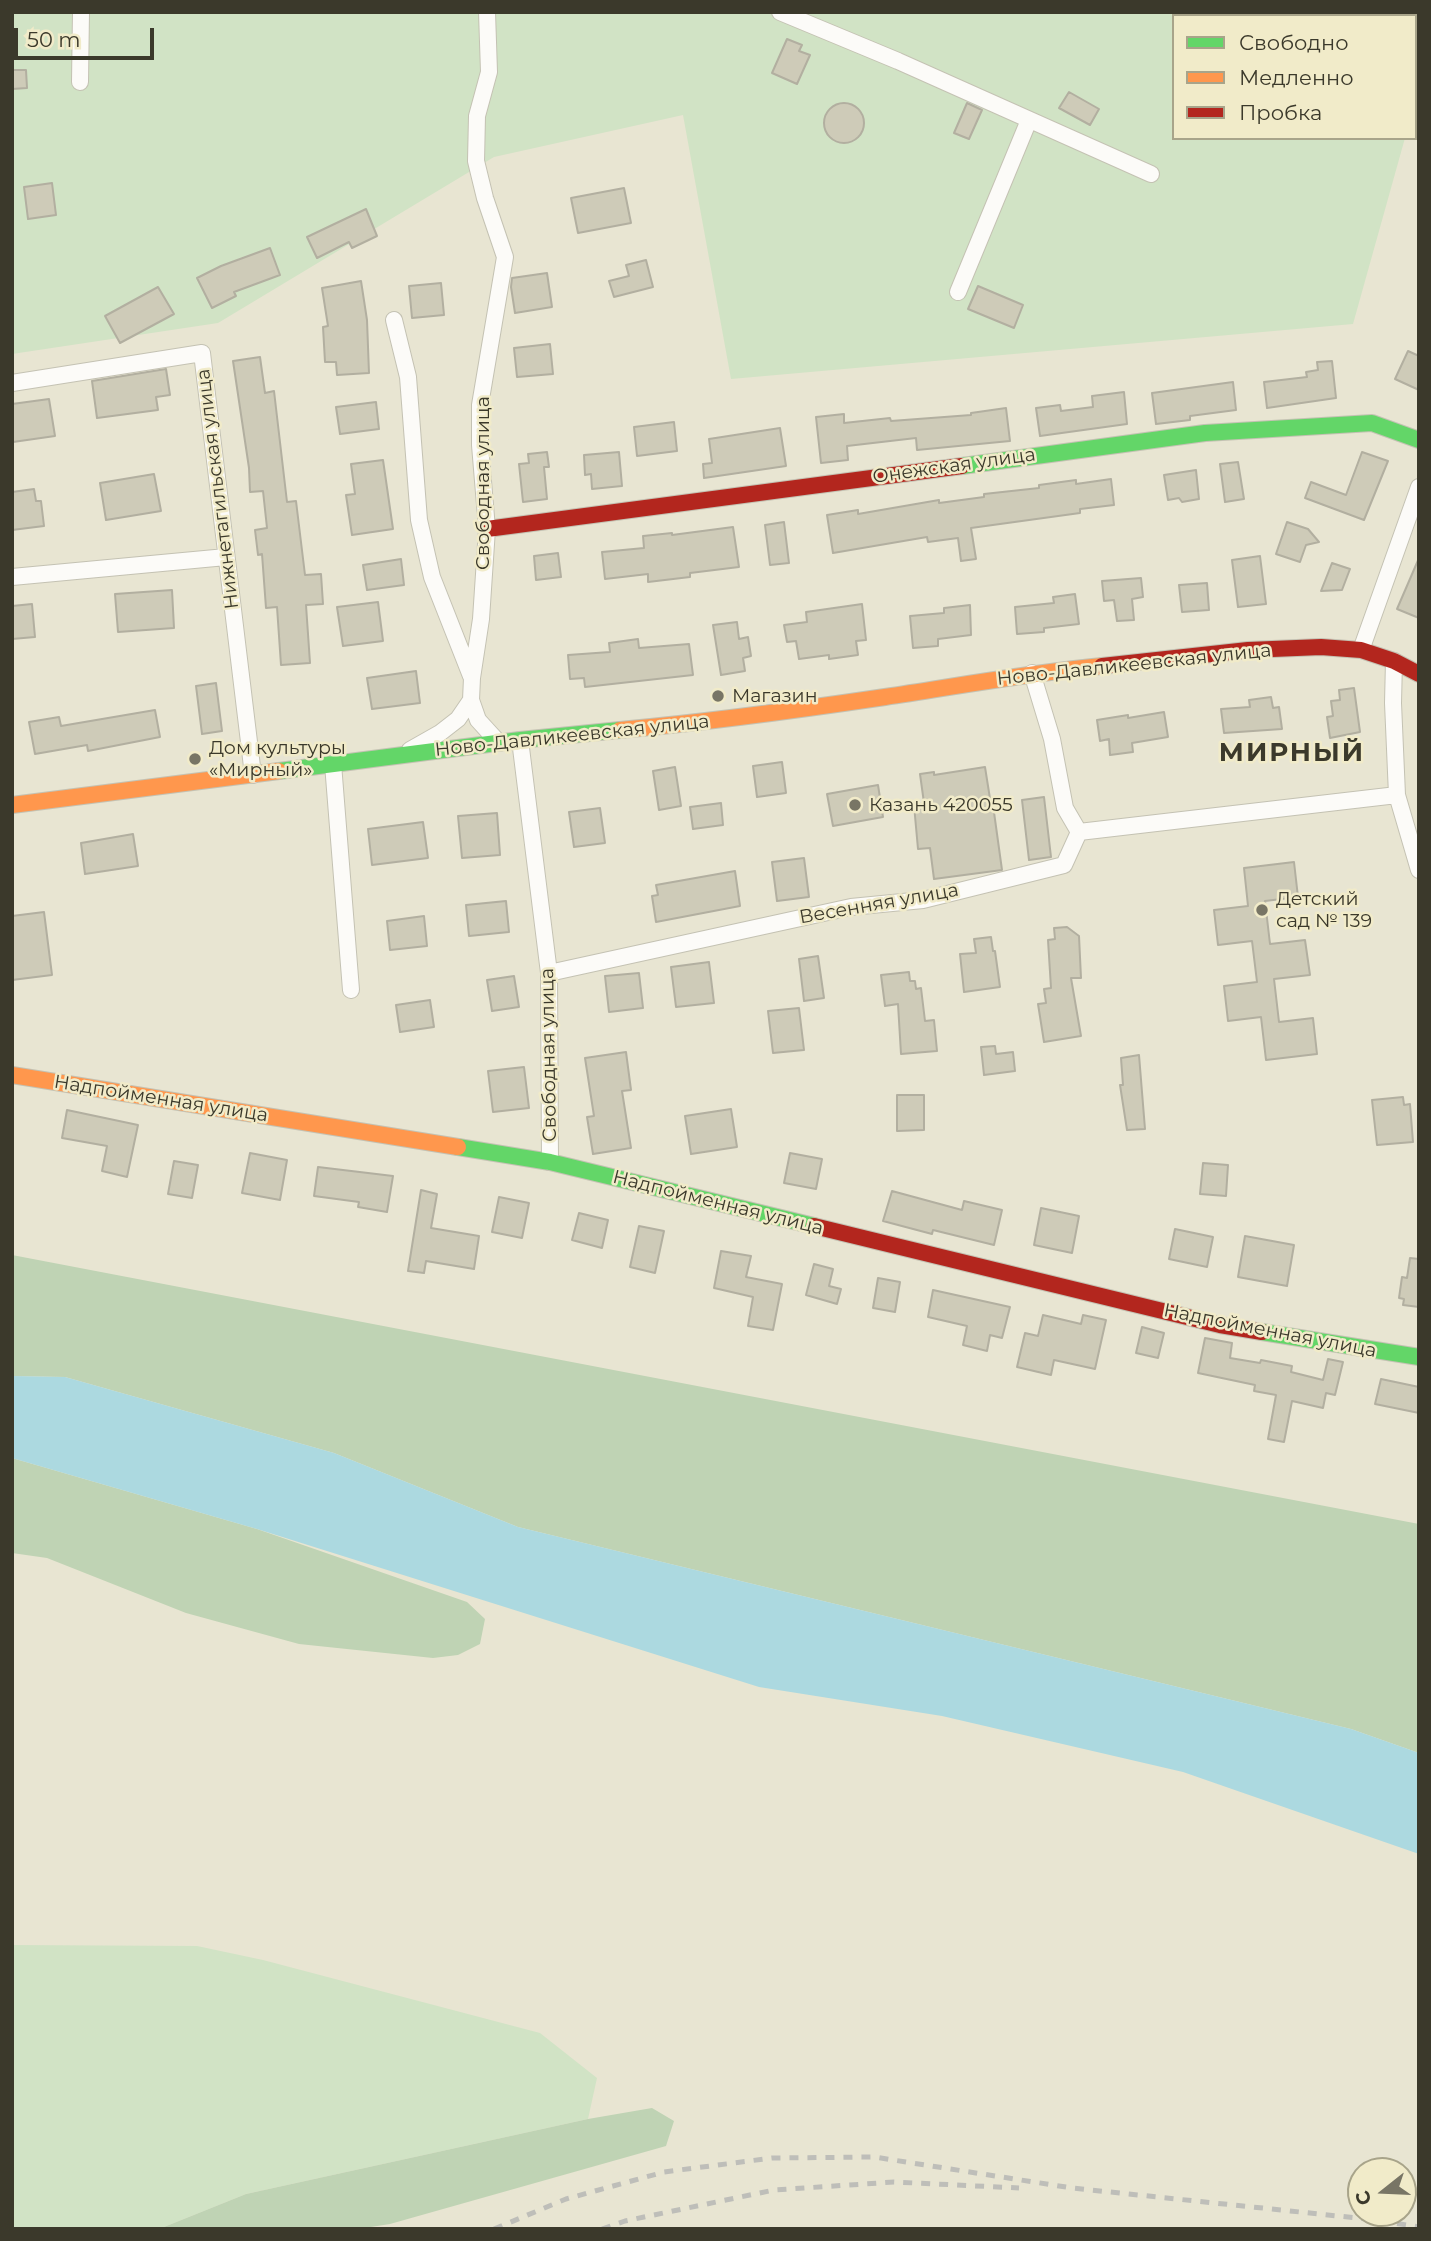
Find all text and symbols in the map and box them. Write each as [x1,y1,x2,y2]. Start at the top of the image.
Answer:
scale bar [18,14,158,58]
legend [1172,14,1417,140]
text: 50 m [27,27,81,52]
text: Свободно [1239,30,1349,55]
text: Медленно [1239,65,1354,90]
text: Пробка [1239,100,1322,125]
street label: Нижнетагильская улица [192,368,244,610]
street label: Свободная улица [472,396,494,570]
street label: Онежская улица [871,443,1037,489]
street label: Ново-Давликеевская улица [996,639,1272,691]
place label: Магазин [732,685,818,707]
marker: Магазин [710,688,726,704]
street label: Ново-Давликеевская улица [434,710,710,762]
place label: Дом культуры «Мирный» [209,737,346,781]
district label: МИРНЫЙ [1220,737,1364,769]
marker: Дом культуры «Мирный» [187,751,203,767]
place label: Казань 420055 [869,794,1013,816]
marker: Казань 420055 [847,797,863,813]
street label: Весенняя улица [798,879,960,929]
place label: Детский сад № 139 [1276,888,1372,932]
marker: Детский сад № 139 [1254,902,1270,918]
street label: Свободная улица [536,968,562,1142]
street label: Надпойменная улица [52,1071,270,1127]
street label: Надпойменная улица [610,1166,826,1240]
street label: Надпойменная улица [1162,1299,1378,1363]
north arrow [1347,2157,1417,2227]
text: С [1350,2188,1377,2208]

